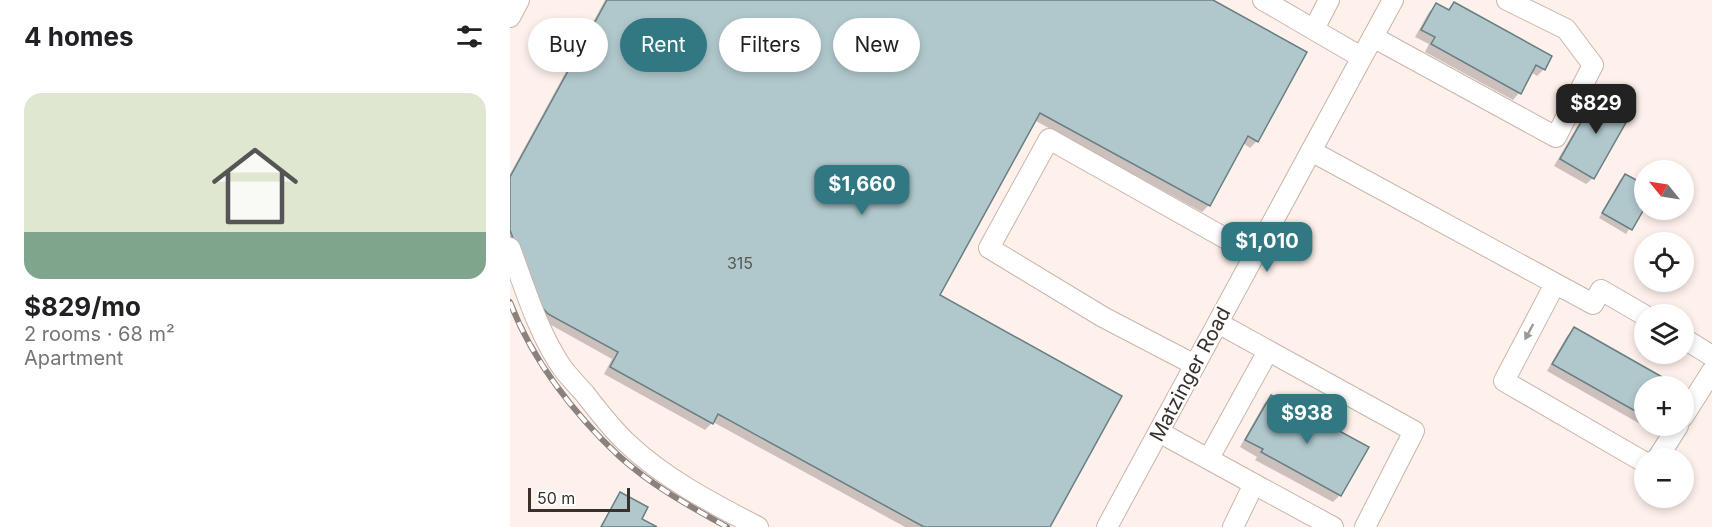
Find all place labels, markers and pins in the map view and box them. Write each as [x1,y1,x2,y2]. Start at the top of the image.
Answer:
pin: $829 [1560,84,1632,135]
pin: $1,660 [813,165,911,216]
pin: $1,010 [1218,222,1316,273]
pin: $938 [1271,394,1343,445]

